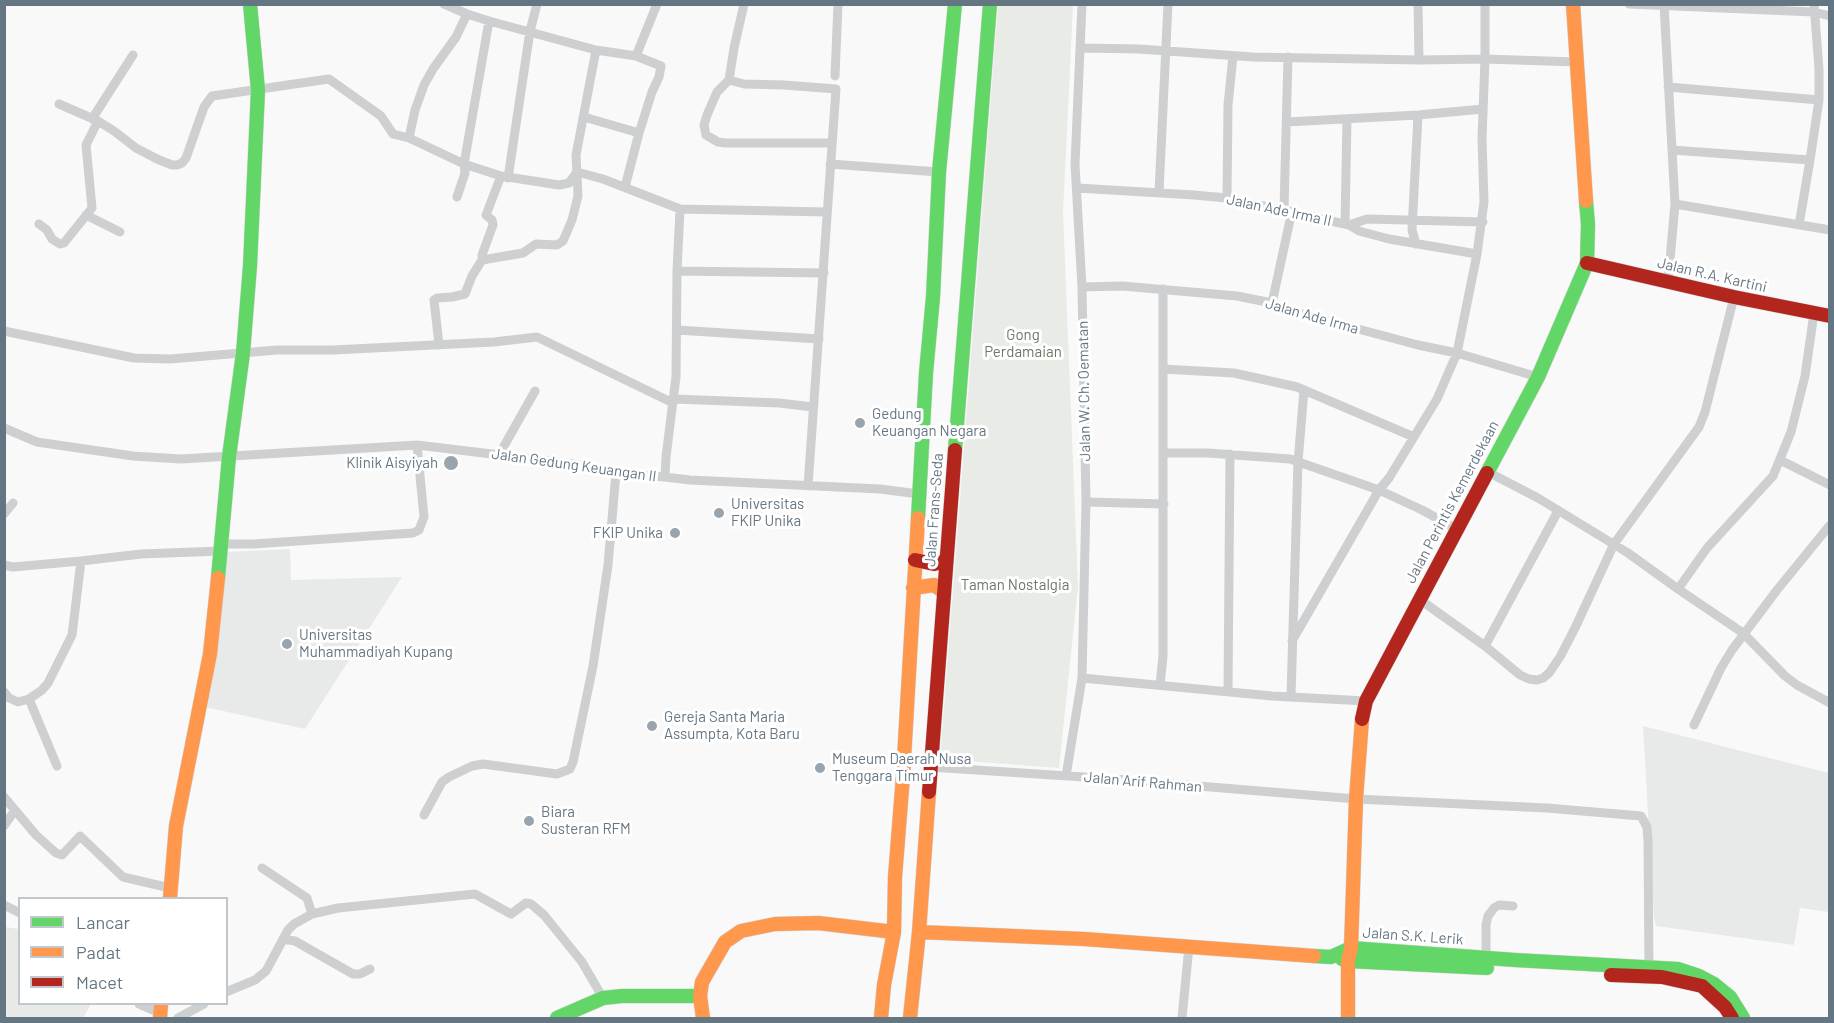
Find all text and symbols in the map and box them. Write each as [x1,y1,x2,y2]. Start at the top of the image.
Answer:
street label: Jalan Ade Irma II [1225,190,1333,230]
street label: Jalan R.A. Kartini [1655,254,1769,296]
street label: Jalan Ade Irma [1263,294,1361,338]
street label: Jalan W. Ch. Oematan [1074,321,1094,461]
park label: Gong Perdamaian [984,326,1062,361]
place label: Gedung Keuangan Negara [872,405,986,440]
marker: Gedung Keuangan Negara [853,416,867,430]
street label: Jalan Perintis Kemerdekaan [1401,418,1503,586]
street label: Jalan Gedung Keuangan II [490,445,658,485]
street label: Jalan Frans-Seda [921,453,947,567]
place label: Klinik Aisyiyah [346,454,438,472]
marker: Klinik Aisyiyah [442,454,460,472]
place label: Universitas FKIP Unika [731,495,804,530]
marker: Universitas FKIP Unika [712,506,726,520]
place label: FKIP Unika [593,524,663,542]
marker: FKIP Unika [668,526,682,540]
park label: Taman Nostalgia [961,576,1069,594]
place label: Universitas Muhammadiyah Kupang [299,626,453,661]
marker: Universitas Muhammadiyah Kupang [280,637,294,651]
place label: Gereja Santa Maria Assumpta, Kota Baru [664,708,800,743]
marker: Gereja Santa Maria Assumpta, Kota Baru [645,719,659,733]
place label: Museum Daerah Nusa Tenggara Timur [832,750,971,785]
marker: Museum Daerah Nusa Tenggara Timur [813,761,827,775]
street label: Jalan Arif Rahman [1083,768,1203,796]
place label: Biara Susteran RFM [541,803,631,838]
marker: Biara Susteran RFM [522,814,536,828]
legend [18,897,228,1005]
text: Lancar [76,911,130,933]
street label: Jalan S.K. Lerik [1362,924,1464,948]
text: Padat [76,941,121,963]
text: Macet [76,971,123,993]

